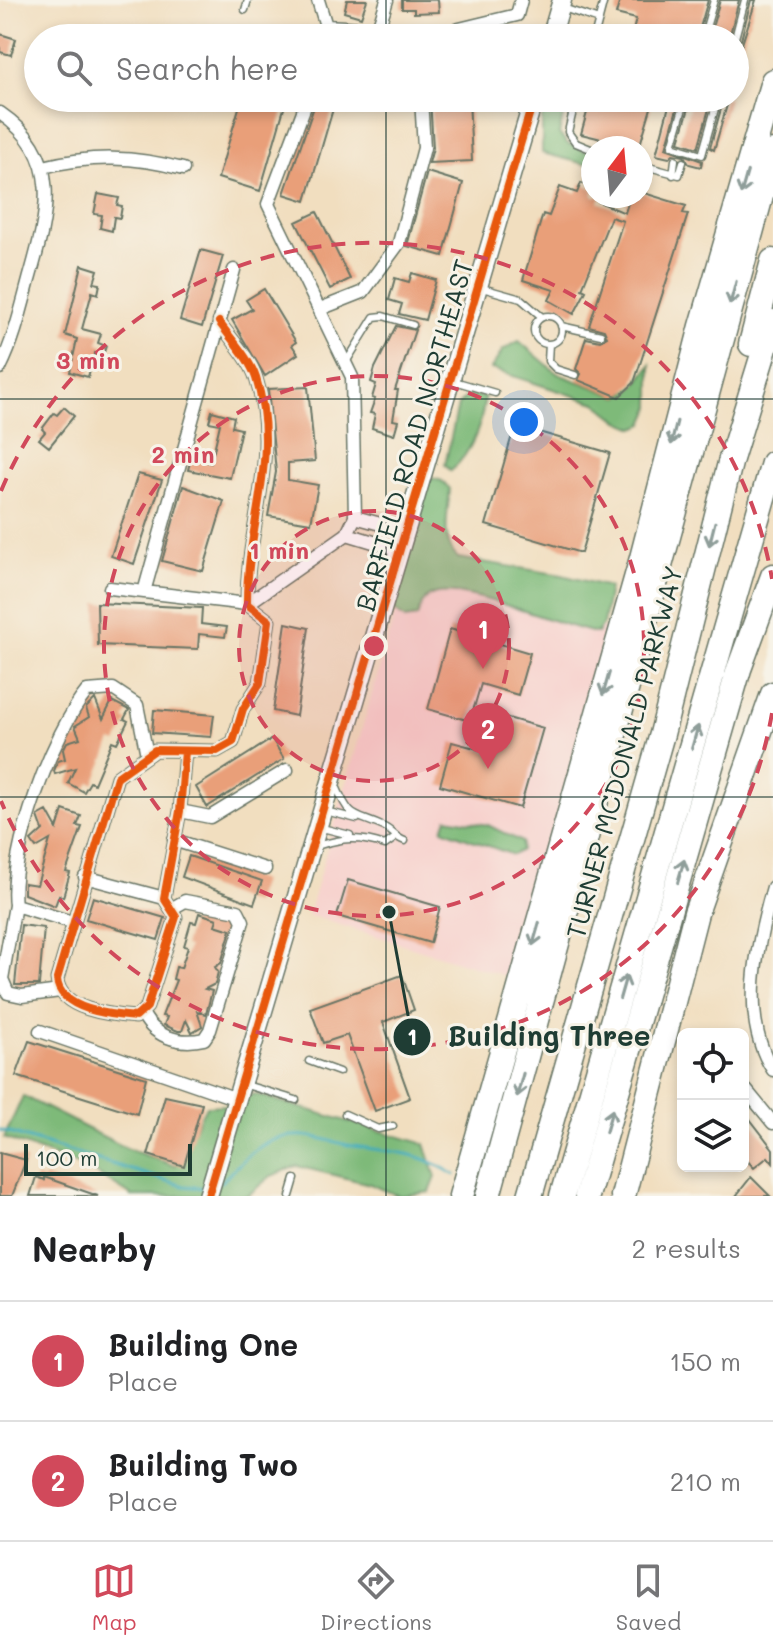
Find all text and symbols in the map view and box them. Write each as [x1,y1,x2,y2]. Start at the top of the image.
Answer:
search box [24,24,749,112]
icon: search [52,46,96,90]
text: Search here [116,48,299,88]
north arrow [581,136,653,208]
one-way arrow [736,169,751,195]
street label: BARFIELD ROAD NORTHEAST [347,255,481,615]
one-way arrow [724,280,739,306]
text: 3 min [56,344,120,375]
your location [504,402,544,442]
one-way arrow [666,420,681,445]
text: 2 min [152,438,215,469]
one-way arrow [704,521,719,547]
text: 1 min [249,534,309,565]
street label: TURNER MCDONALD PARKWAY [558,562,690,942]
pin: 1 [457,603,509,669]
centre of rings [360,632,388,660]
one-way arrow [598,670,613,696]
pin: 2 [462,703,514,769]
one-way arrow [688,724,703,750]
one-way arrow [674,859,689,885]
one-way arrow [528,921,543,947]
one-way arrow [616,974,631,1000]
callout: Building Three [392,1011,666,1063]
text: Building Three [448,1017,650,1053]
text: 1 [407,1020,417,1051]
map controls [677,1028,749,1172]
button: locate [677,1028,749,1100]
one-way arrow [511,1071,526,1097]
button: layers [677,1100,749,1172]
one-way arrow [602,1109,617,1134]
scale bar [24,1140,192,1176]
text: 100 m [36,1143,98,1172]
text: Nearby [32,1226,157,1271]
text: 2 results [632,1231,741,1265]
text: Building One [108,1324,298,1364]
text: 1 [52,1344,64,1378]
text: 150 m [669,1344,741,1378]
text: Place [108,1364,178,1398]
text: Building Two [108,1444,298,1484]
text: 2 [51,1464,65,1498]
text: 210 m [670,1464,741,1498]
text: Place [108,1484,178,1518]
tab: Map [92,1559,137,1636]
tab: Directions [320,1559,432,1636]
tab: Saved [616,1559,681,1636]

